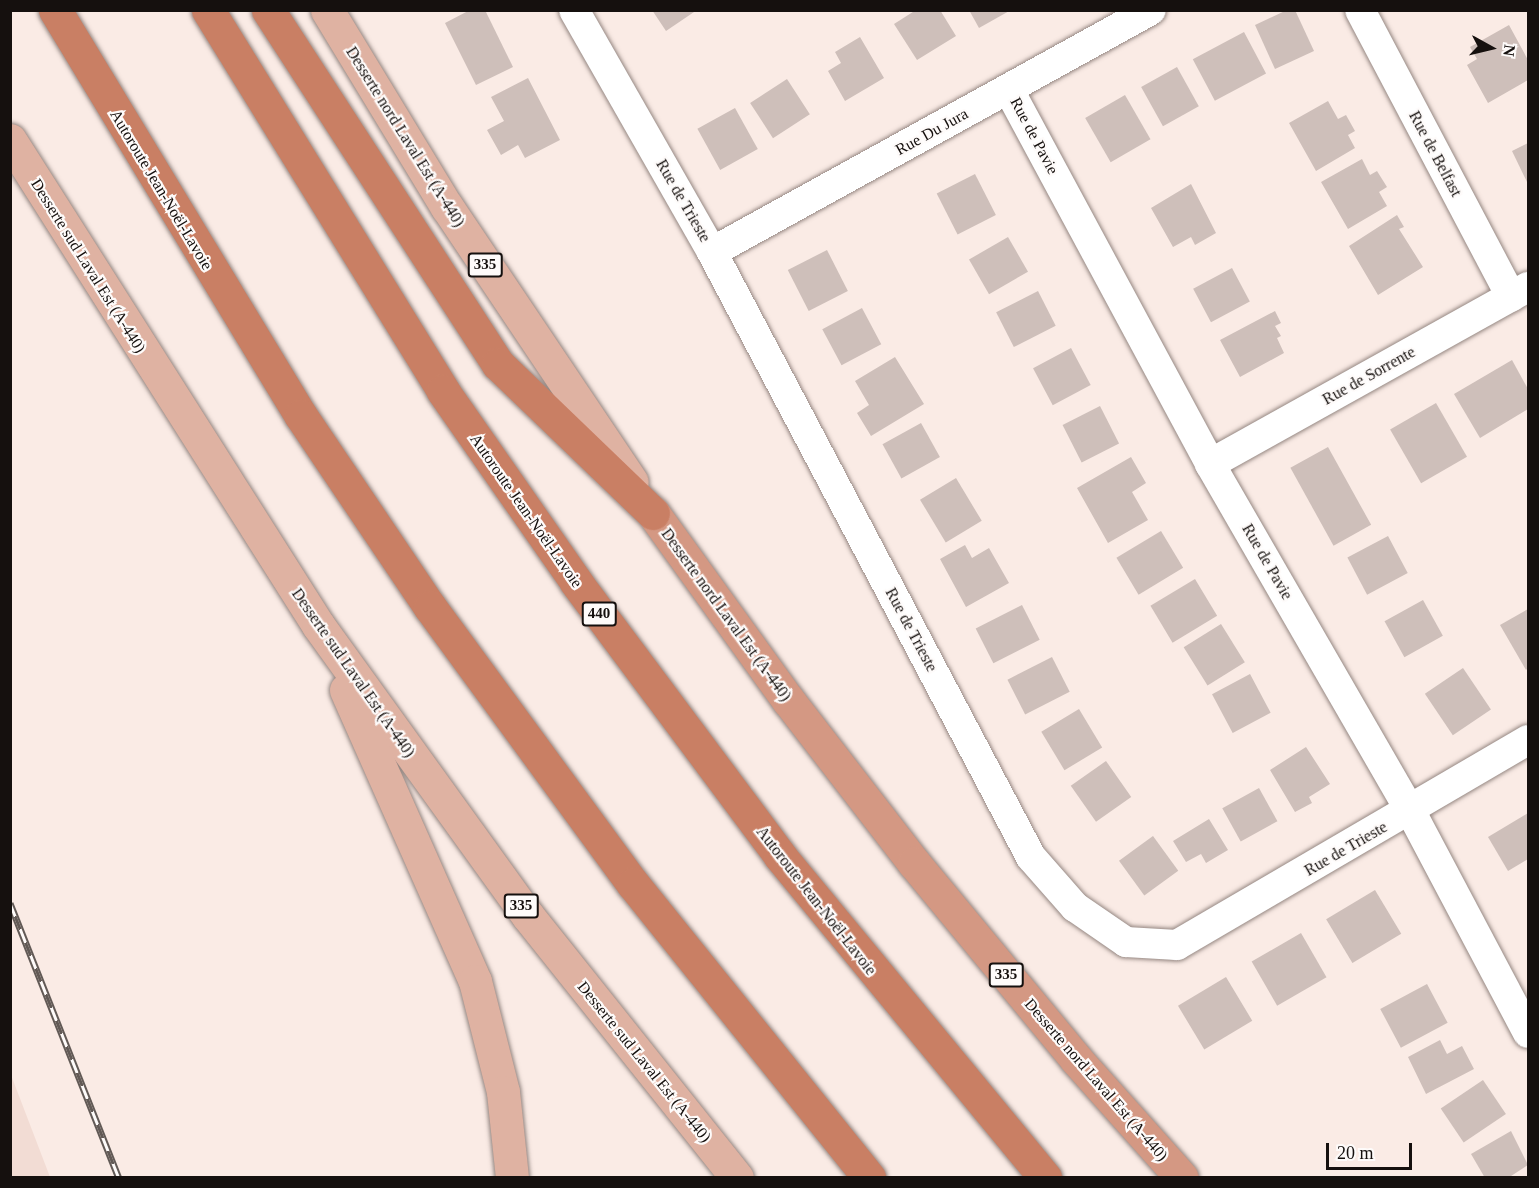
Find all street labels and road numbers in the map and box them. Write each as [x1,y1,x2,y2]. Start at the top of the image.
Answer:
street label: Desserte nord Laval Est (A-440) [342,43,468,231]
street label: Rue de Pavie [1006,94,1062,178]
street label: Rue Du Jura [892,104,972,160]
street label: Autoroute Jean-Noël-Lavoie [106,106,216,274]
street label: Rue de Belfast [1404,108,1466,200]
street label: Rue de Trieste [652,156,714,246]
street label: Desserte sud Laval Est (A-440) [26,175,150,357]
road number: 335 [467,253,503,277]
street label: Rue de Sorrente [1319,343,1419,409]
street label: Autoroute Jean-Noël-Lavoie [466,430,586,592]
street label: Rue de Pavie [1238,521,1296,603]
street label: Desserte nord Laval Est (A-440) [657,525,795,705]
street label: Desserte sud Laval Est (A-440) [287,585,419,761]
street label: Rue de Trieste [881,585,941,675]
road number: 440 [581,602,617,626]
street label: Rue de Trieste [1301,818,1391,880]
street label: Autoroute Jean-Noël-Lavoie [752,823,880,979]
road number: 335 [503,894,539,918]
road number: 335 [988,963,1024,987]
street label: Desserte sud Laval Est (A-440) [573,978,715,1146]
street label: Desserte nord Laval Est (A-440) [1020,995,1172,1165]

